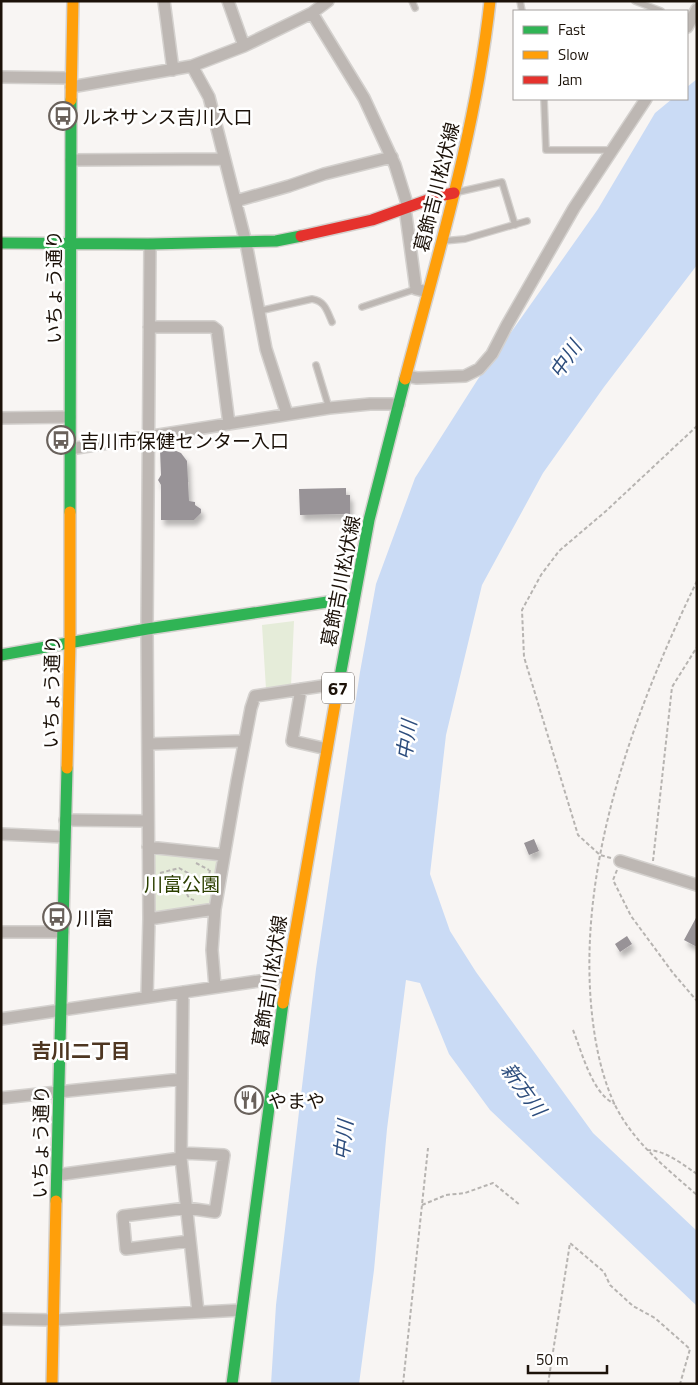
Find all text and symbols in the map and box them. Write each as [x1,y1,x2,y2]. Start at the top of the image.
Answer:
legend [513,10,688,100]
text: Fast [558,18,586,41]
text: Slow [558,43,589,66]
text: Jam [558,68,582,91]
bus stop icon: ルネサンス吉川入口 [48,101,78,131]
place label: ルネサンス吉川入口 [82,102,253,131]
street label: 葛飾吉川松伏線 [406,119,466,255]
street label: いちょう通り [39,230,68,344]
water label: 中川 [541,332,590,384]
bus stop icon: 吉川市保健センター入口 [46,425,76,455]
place label: 吉川市保健センター入口 [80,426,289,455]
street label: 葛飾吉川松伏線 [313,513,367,649]
street label: いちょう通り [36,635,66,749]
road number: 67 [322,672,354,704]
water label: 中川 [388,716,424,762]
park label: 川富公園 [144,869,220,898]
bus stop icon: 川富 [42,902,72,932]
place label: 川富 [76,903,114,932]
street label: 葛飾吉川松伏線 [244,913,294,1049]
district label: 吉川二丁目 [31,1035,131,1066]
water label: 新方川 [494,1056,555,1124]
street label: いちょう通り [25,1085,55,1199]
restaurant icon: やまや [234,1085,264,1115]
place label: やまや [268,1086,325,1115]
water label: 中川 [325,1117,361,1162]
scale bar [528,1342,607,1374]
text: 50 m [536,1348,569,1371]

